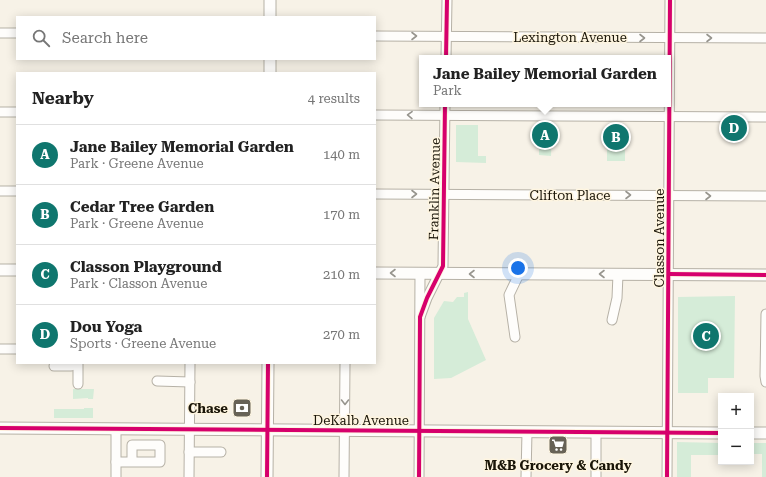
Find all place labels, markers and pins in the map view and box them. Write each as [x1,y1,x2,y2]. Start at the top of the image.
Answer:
pin: D [721,113,747,143]
pin: A [532,120,558,150]
pin: B [603,122,629,152]
pin: C [693,321,719,351]
bank icon: Chase [231,397,253,419]
place label: Chase [188,401,228,416]
supermarket icon: M&B Grocery & Candy [547,434,569,456]
place label: M&B Grocery & Candy [485,458,632,473]

